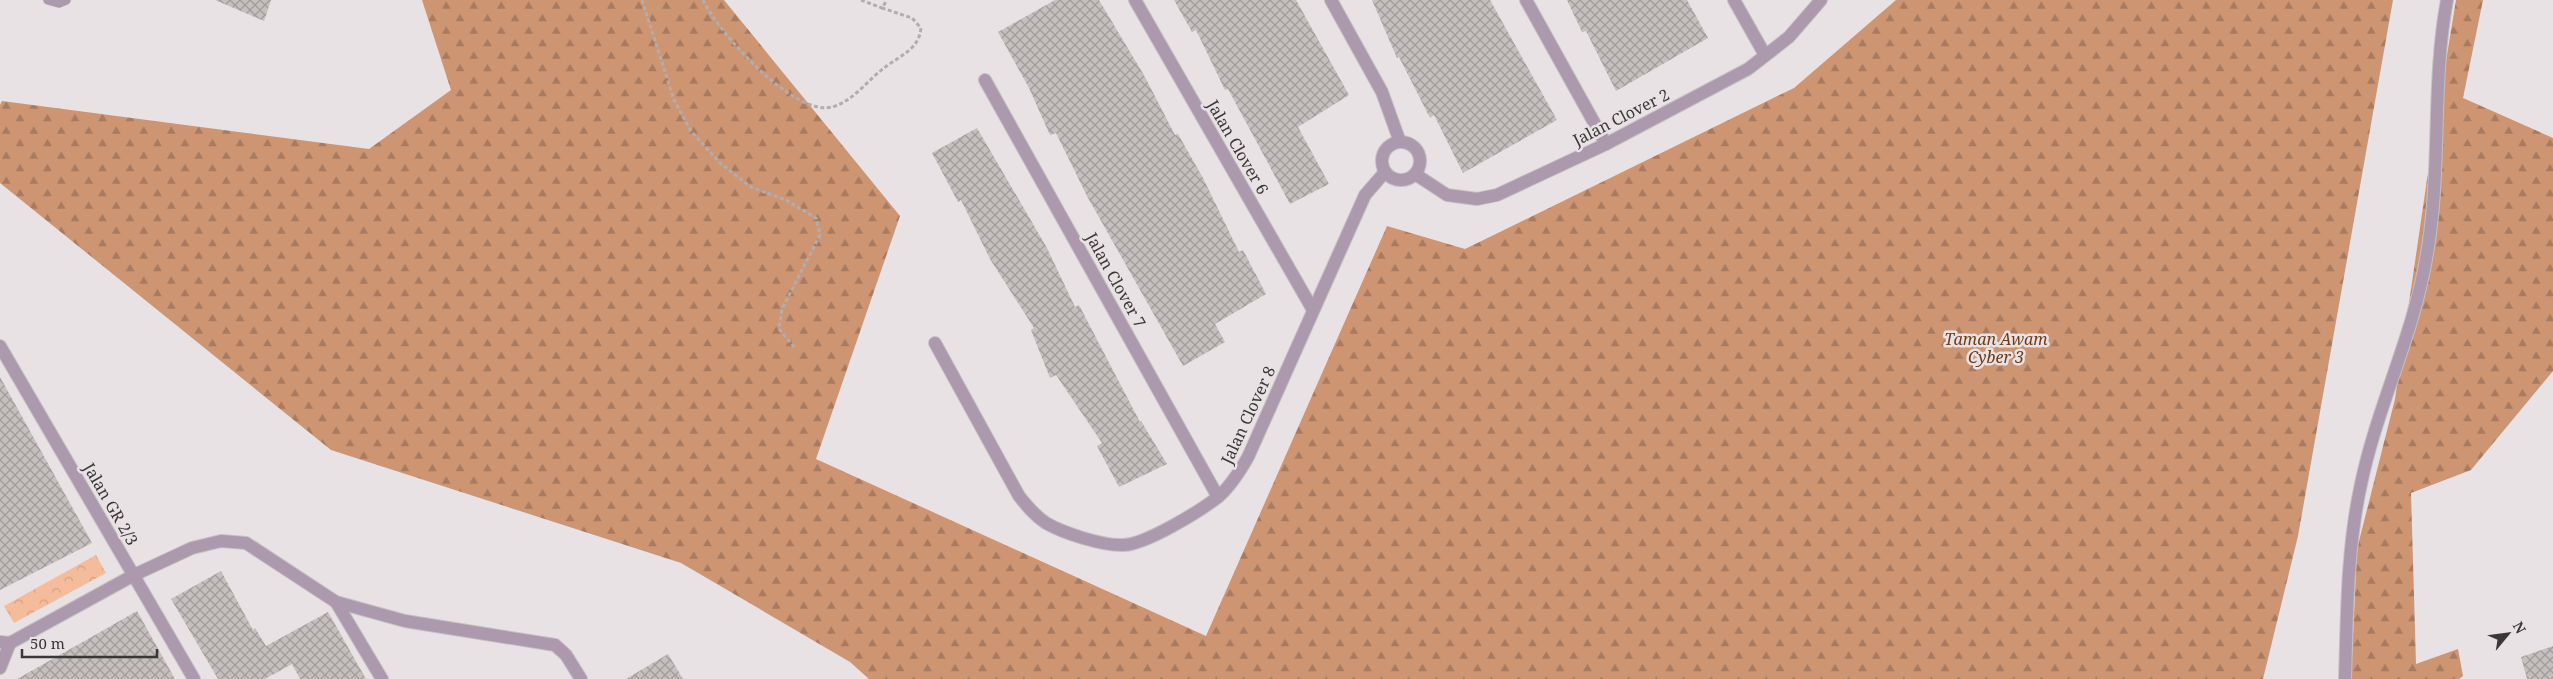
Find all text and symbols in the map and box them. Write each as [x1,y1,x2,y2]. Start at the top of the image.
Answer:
street label: Jalan Clover 2 [1568,83,1673,151]
street label: Jalan Clover 6 [1202,95,1274,198]
street label: Jalan Clover 7 [1080,228,1151,332]
park label: Taman Awam Cyber 3 [1944,328,2048,368]
street label: Jalan Clover 8 [1215,362,1280,468]
street label: Jalan GR 2/3 [78,458,143,549]
north arrow [2483,609,2533,659]
text: N [2509,618,2531,637]
scale bar [22,626,158,658]
text: 50 m [30,633,65,653]

